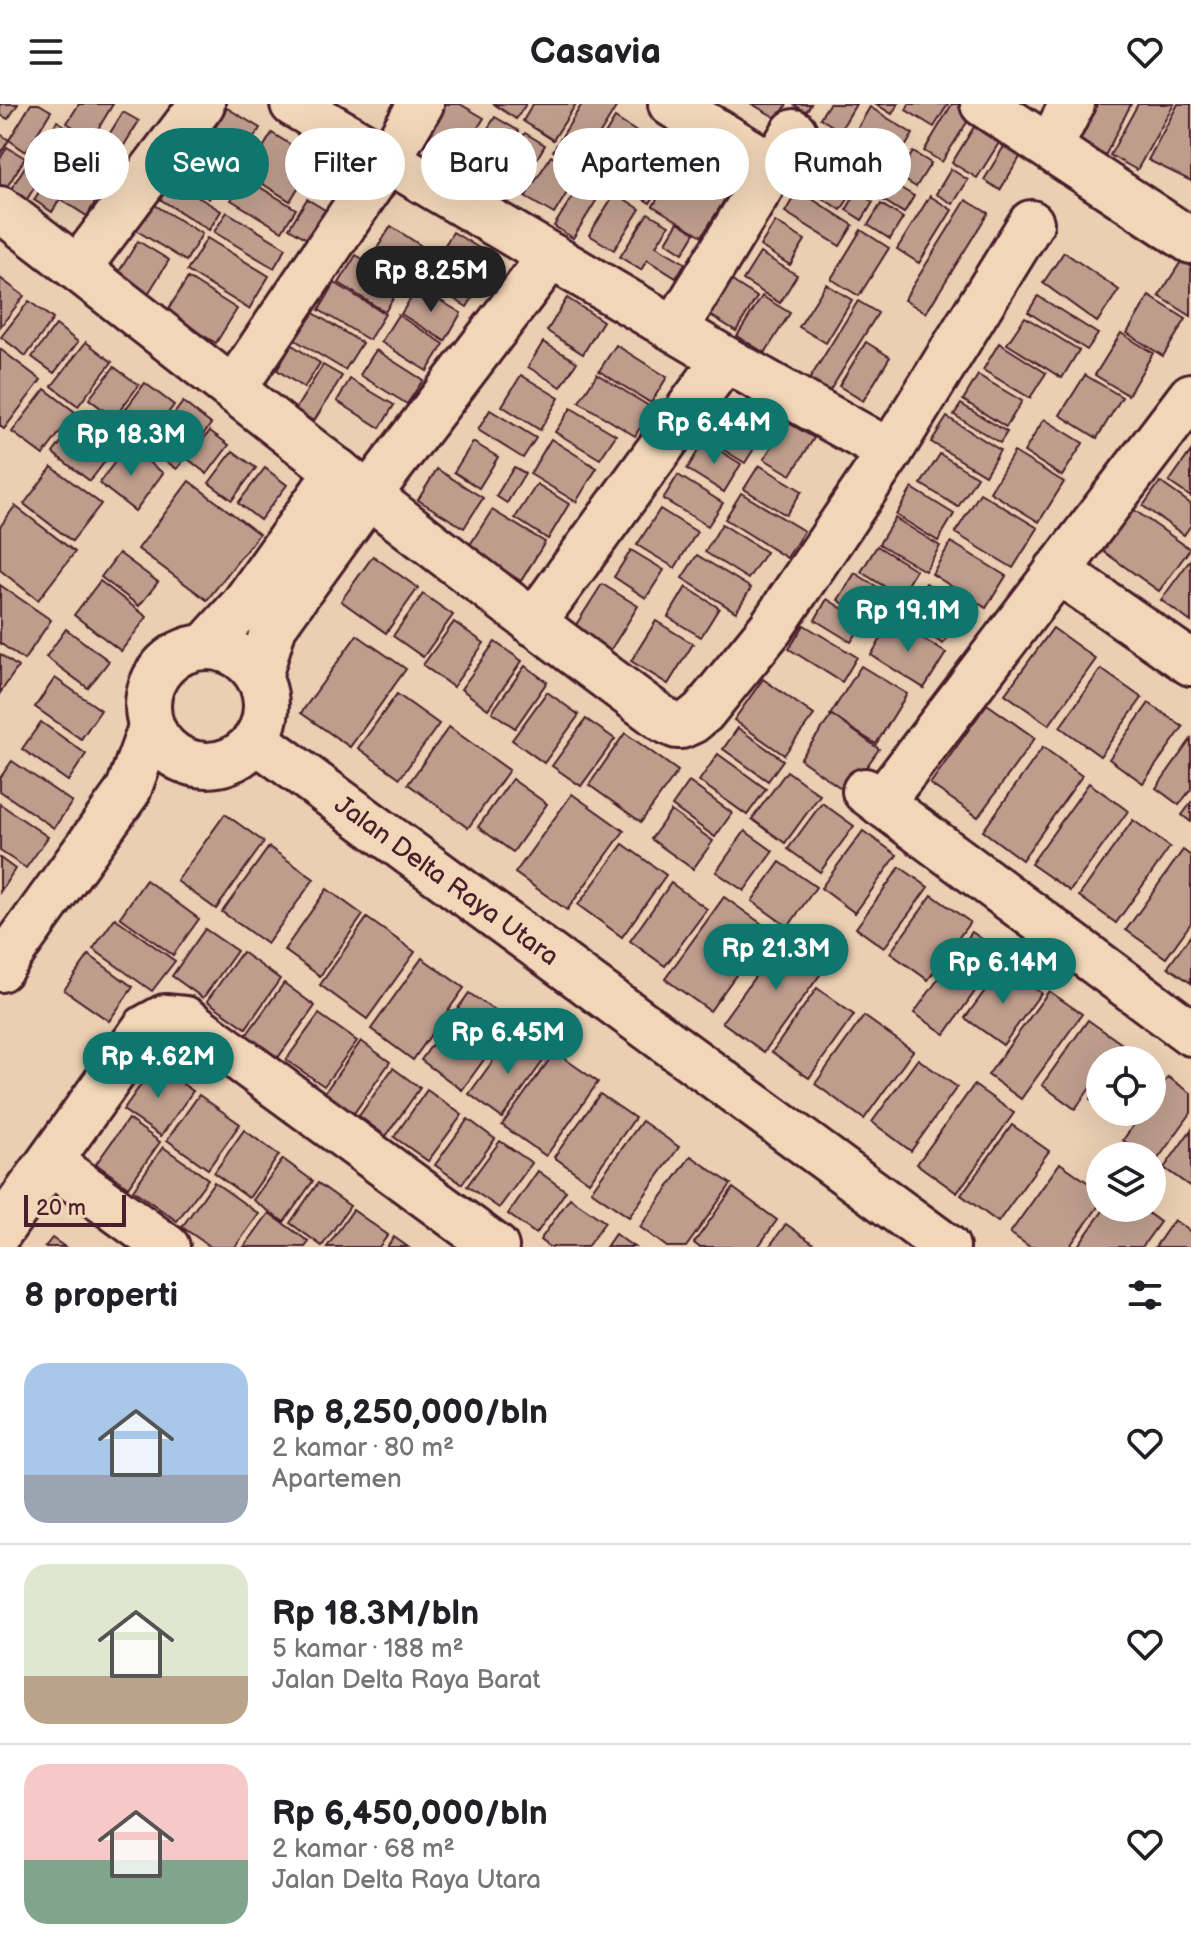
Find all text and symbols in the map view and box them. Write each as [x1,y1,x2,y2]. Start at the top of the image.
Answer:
icon: menu [24,30,68,74]
icon: heart [1123,30,1167,74]
text: Casavia [530,31,661,74]
chip: Beli [24,128,129,200]
chip: Sewa [145,128,269,200]
chip: Filter [285,128,405,200]
chip: Baru [421,128,537,200]
chip: Apartemen [553,128,749,200]
chip: Rumah [765,128,911,200]
pin: Rp 8.25M [348,246,514,314]
text: Rp 8.25M [374,256,488,287]
pin: Rp 6.44M [631,398,797,466]
text: Rp 6.44M [657,408,771,439]
pin: Rp 18.3M [48,410,214,478]
text: Rp 18.3M [76,420,186,451]
pin: Rp 19.1M [825,586,991,654]
text: Rp 19.1M [855,596,961,627]
street label: Jalan Delta Raya Utara [328,790,564,973]
pin: Rp 21.3M [693,924,859,992]
text: Rp 21.3M [721,934,831,965]
pin: Rp 6.14M [920,938,1086,1006]
text: Rp 6.14M [948,948,1058,979]
pin: Rp 6.45M [425,1008,591,1076]
text: Rp 6.45M [451,1018,565,1049]
pin: Rp 4.62M [75,1032,241,1100]
text: Rp 4.62M [101,1042,215,1073]
map controls [1086,1046,1166,1222]
button: locate [1086,1046,1166,1126]
button: layers [1086,1142,1166,1222]
scale bar [24,1191,126,1227]
text: 20 m [36,1195,86,1222]
icon: filters [1123,1273,1167,1317]
text: 8 properti [24,1275,178,1316]
text: Rp 8,250,000/bln [272,1392,548,1433]
icon: home [88,1395,184,1491]
icon: heart [1123,1421,1167,1465]
text: 2 kamar · 80 m² [272,1433,454,1464]
text: Apartemen [272,1464,402,1495]
text: Rp 18.3M/bln [272,1593,479,1634]
icon: home [88,1596,184,1692]
icon: heart [1123,1622,1167,1666]
text: 5 kamar · 188 m² [272,1634,464,1665]
text: Jalan Delta Raya Barat [272,1665,541,1696]
text: Rp 6,450,000/bln [272,1793,548,1834]
icon: home [88,1796,184,1892]
icon: heart [1123,1822,1167,1866]
text: 2 kamar · 68 m² [272,1834,455,1865]
text: Jalan Delta Raya Utara [272,1865,541,1896]

